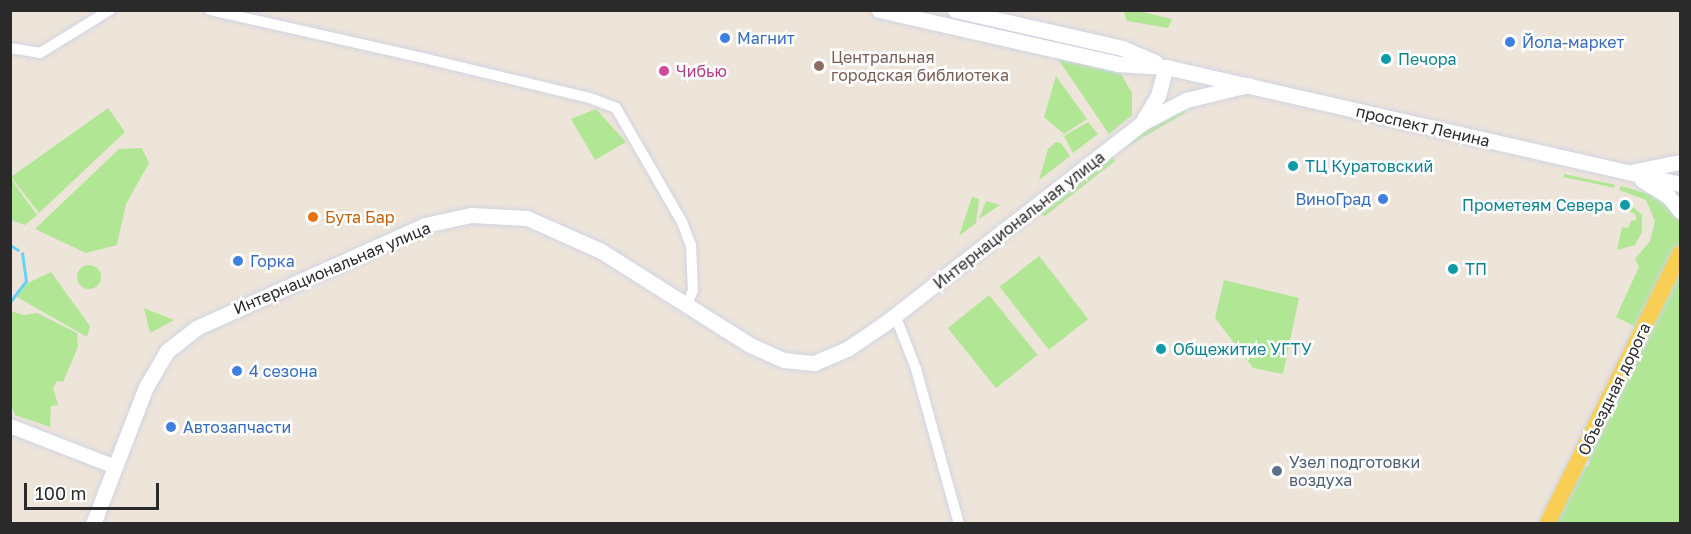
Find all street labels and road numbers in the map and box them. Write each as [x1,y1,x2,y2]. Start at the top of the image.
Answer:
street label: проспект Ленина [1354,101,1492,151]
street label: Интернациональная улица [929,147,1109,293]
street label: Интернациональная улица [231,218,433,318]
street label: Объездная дорога [1574,320,1654,458]

